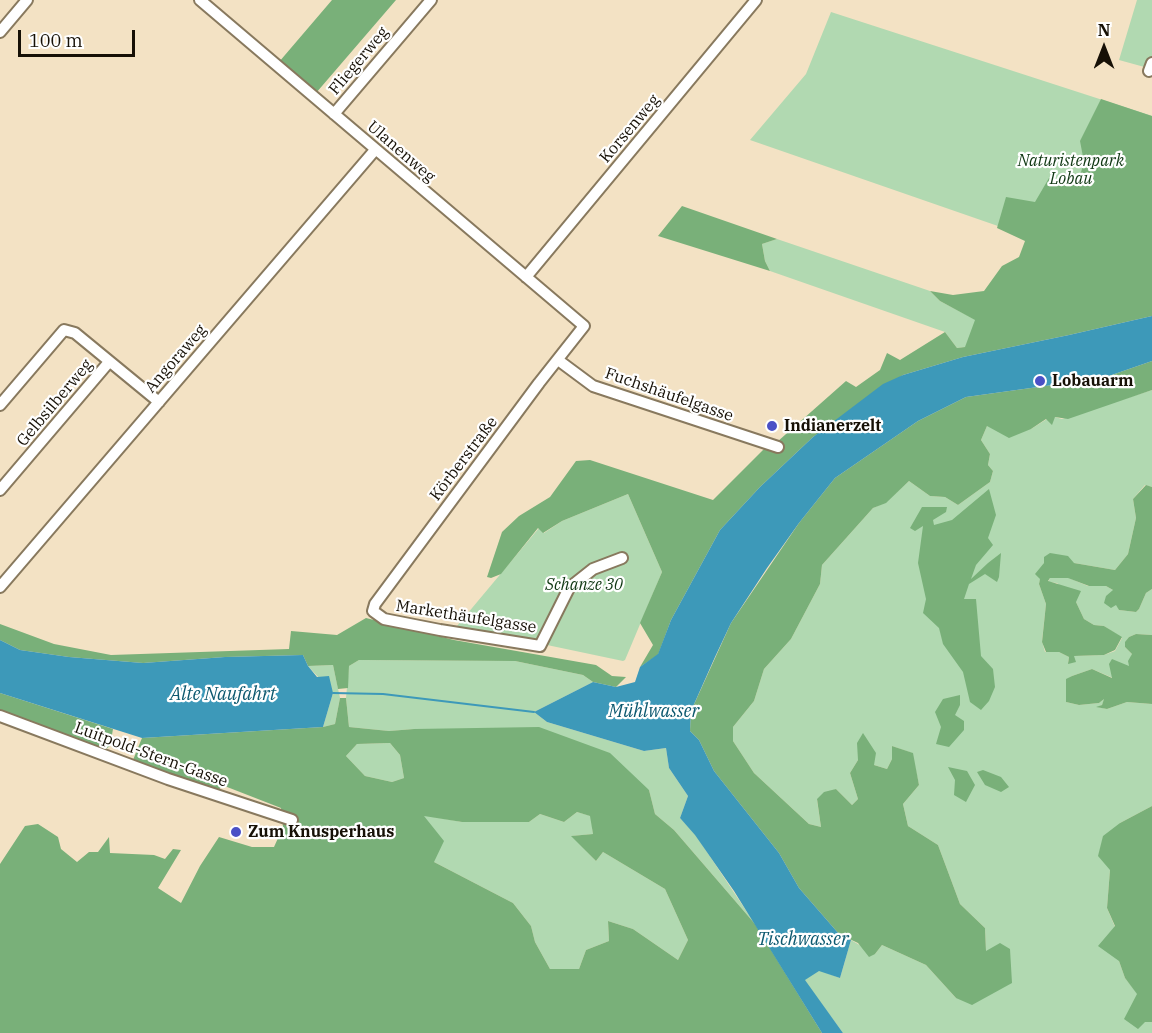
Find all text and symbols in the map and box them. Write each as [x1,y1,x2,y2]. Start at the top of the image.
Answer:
scale bar [21,18,138,56]
north arrow [1074,18,1134,78]
text: N [1098,20,1110,40]
street label: Fliegerweg [325,23,393,99]
text: 100 m [29,29,83,52]
street label: Korsenweg [596,91,664,167]
street label: Ulanenweg [363,117,439,187]
park label: Naturistenpark Lobau [1018,151,1124,189]
street label: Angoraweg [141,321,211,397]
street label: Gelbsilberweg [13,356,97,450]
street label: Fuchshäufelgasse [602,364,736,426]
place label: Lobauarm [1052,371,1133,391]
marker: Lobauarm [1033,374,1047,388]
street label: Körberstraße [426,413,502,505]
place label: Indianerzelt [784,416,881,436]
marker: Indianerzelt [765,419,779,433]
park label: Schanze 30 [545,575,623,595]
street label: Markethäufelgasse [394,596,538,638]
water label: Alte Naufahrt [170,684,276,706]
water label: Mühlwasser [609,701,699,723]
street label: Luitpold-Stern-Gasse [72,718,230,792]
place label: Zum Knusperhaus [248,822,394,842]
marker: Zum Knusperhaus [229,825,243,839]
water label: Tischwasser [757,929,849,951]

